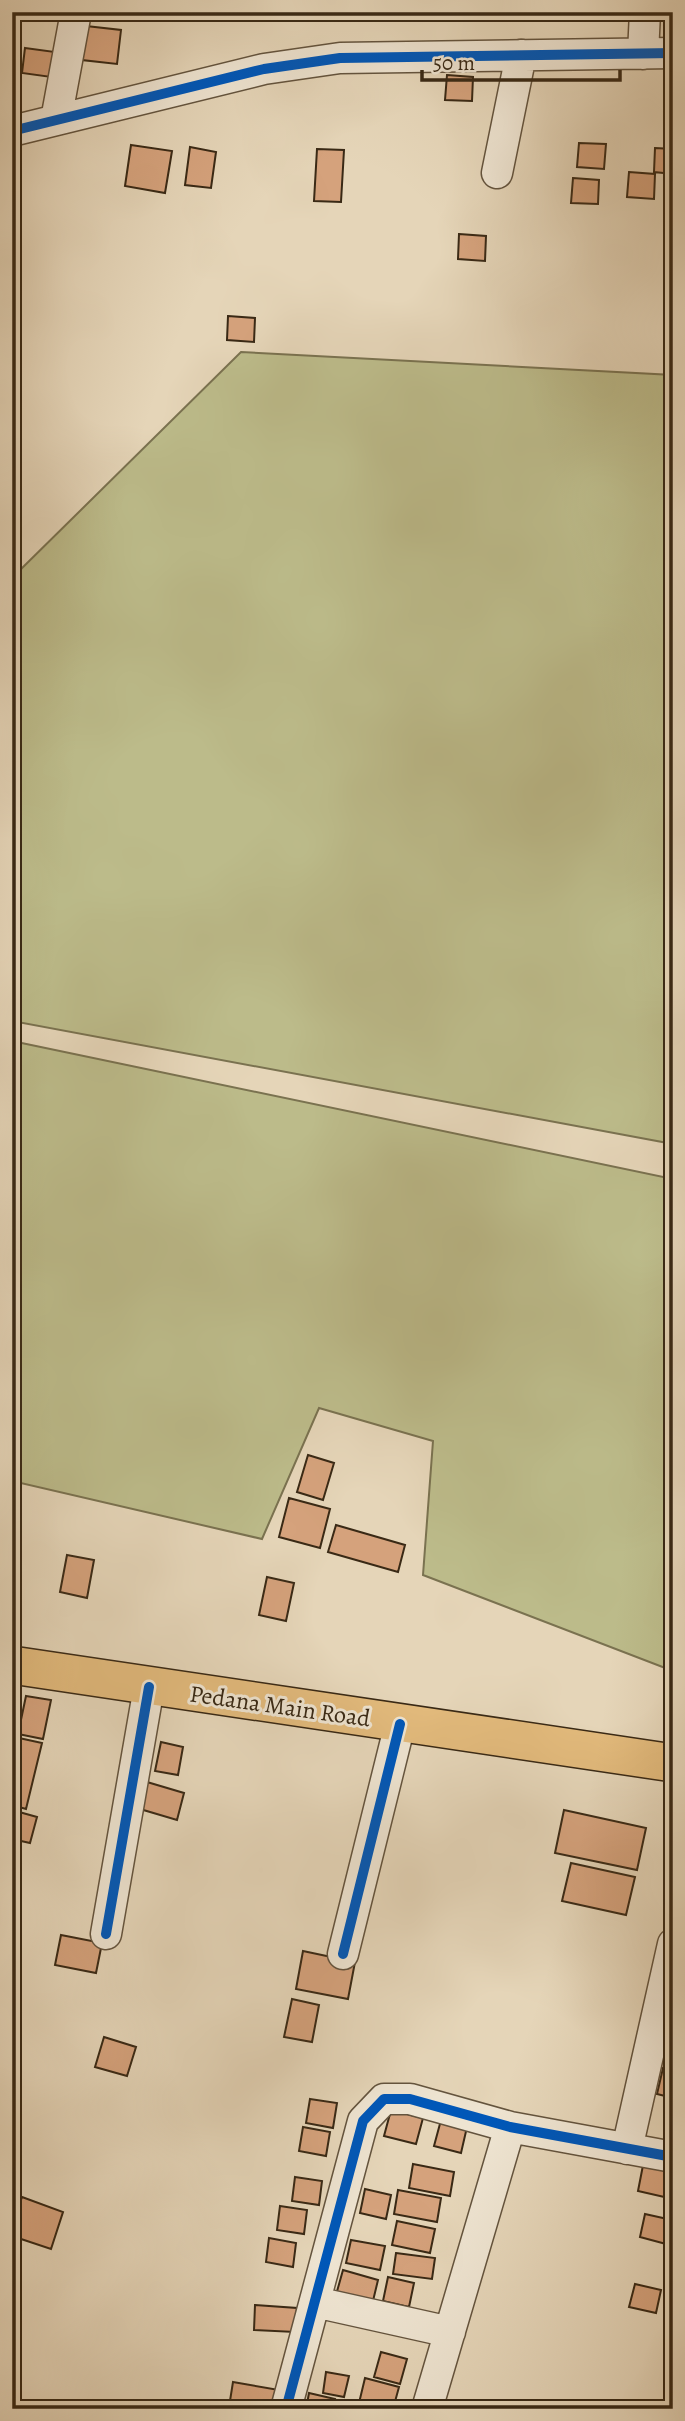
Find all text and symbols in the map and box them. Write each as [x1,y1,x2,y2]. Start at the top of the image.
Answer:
scale bar [422,38,620,82]
text: 50 m [433,49,475,77]
street label: Pedana Main Road [188,1677,372,1735]

